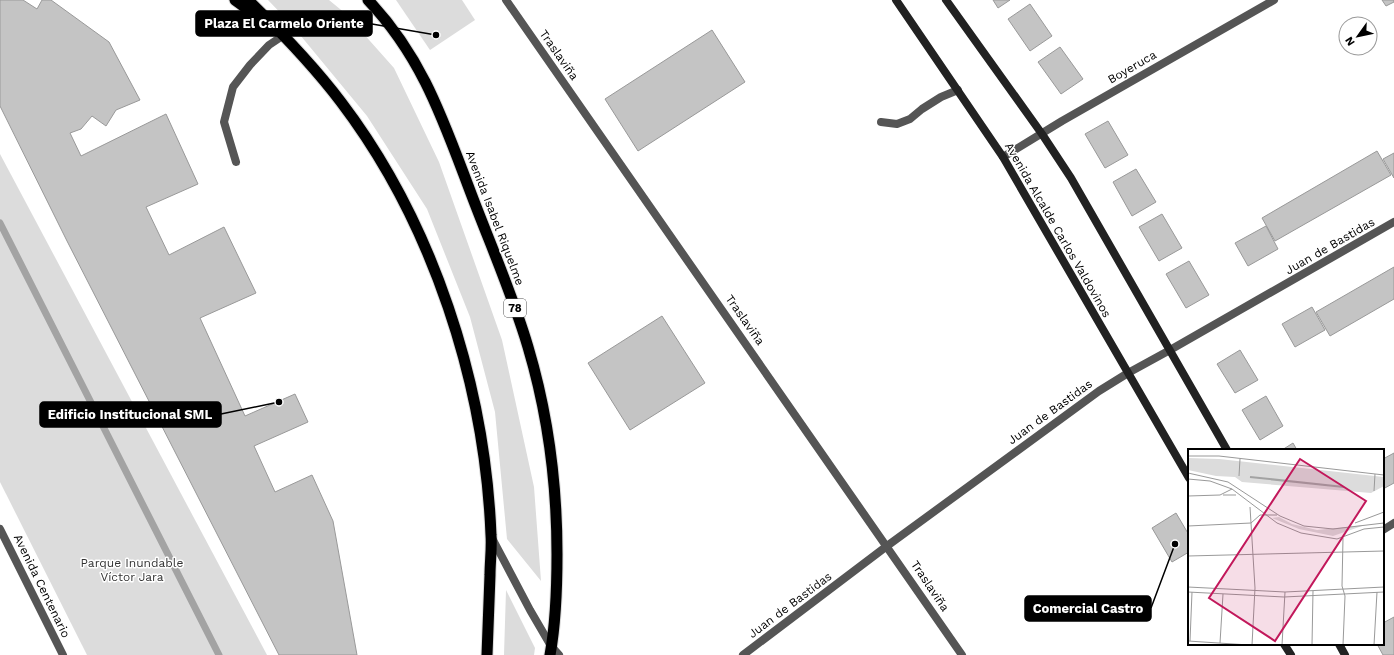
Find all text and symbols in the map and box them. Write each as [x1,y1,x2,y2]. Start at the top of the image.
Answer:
callout: Plaza El Carmelo Oriente [196,11,372,36]
text: Plaza El Carmelo Oriente [204,16,364,31]
north arrow [1338,16,1378,56]
street label: Traslaviña [537,27,582,83]
text: N [1342,34,1358,48]
street label: Boyeruca [1105,47,1159,87]
street label: Avenida Alcalde Carlos Valdovinos [1002,140,1114,320]
street label: Avenida Isabel Riquelme [463,149,527,287]
street label: Juan de Bastidas [1283,215,1377,277]
street label: Traslaviña [723,292,768,348]
road number: 78 [504,299,526,317]
street label: Juan de Bastidas [1005,377,1095,447]
callout: Edificio Institucional SML [40,402,221,427]
text: Edificio Institucional SML [48,407,212,422]
inset map [1188,449,1384,645]
street label: Avenida Centenario [11,532,73,640]
park label: Parque Inundable Víctor Jara [81,556,184,584]
street label: Traslaviña [908,558,952,614]
street label: Juan de Bastidas [746,569,834,641]
callout: Comercial Castro [1025,596,1151,621]
text: Comercial Castro [1033,601,1144,616]

